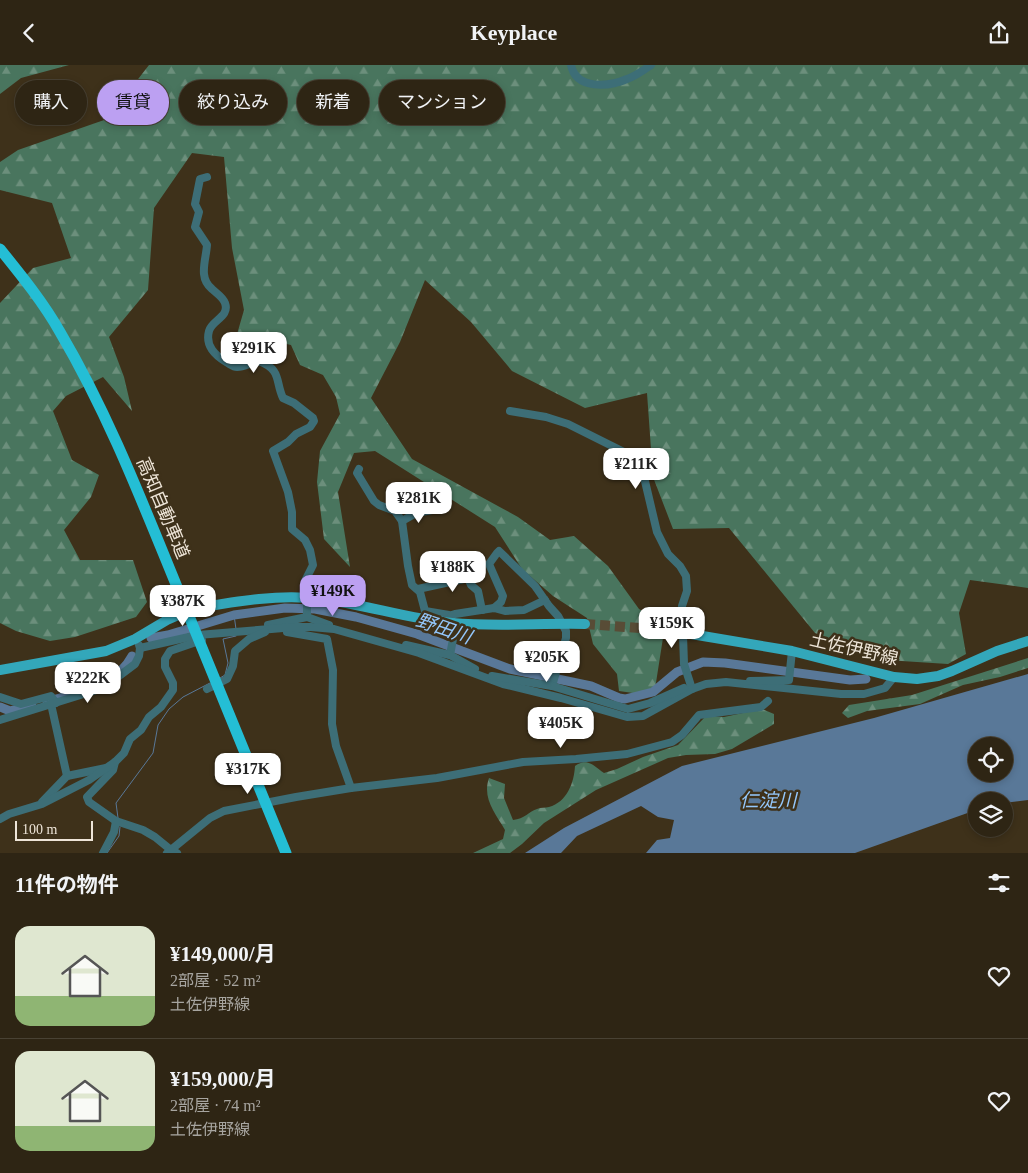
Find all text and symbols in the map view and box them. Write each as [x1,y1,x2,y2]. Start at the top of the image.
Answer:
icon: back [15,19,43,47]
icon: share [985,19,1013,47]
text: Keyplace [471,20,557,45]
chip: 購入 [15,80,87,125]
chip: 賃貸 [97,80,169,125]
chip: 絞り込み [179,80,287,125]
chip: 新着 [297,80,369,125]
chip: マンション [379,80,505,125]
pin: ¥291K [219,331,289,374]
text: ¥291K [232,339,276,356]
pin: ¥211K [601,447,671,490]
street label: 高知自動車道 [133,454,193,562]
text: ¥211K [614,455,658,472]
pin: ¥281K [384,481,454,524]
text: ¥281K [397,489,441,506]
pin: ¥188K [418,551,488,593]
text: ¥188K [431,558,475,575]
pin: ¥149K [298,575,368,617]
text: ¥149K [311,582,355,599]
pin: ¥387K [148,585,218,627]
text: ¥387K [161,592,205,609]
pin: ¥159K [637,607,707,649]
water label: 野田川 [413,609,476,648]
text: ¥159K [650,614,694,631]
street label: 土佐伊野線 [808,629,900,669]
pin: ¥205K [512,641,582,683]
text: ¥205K [525,648,569,665]
pin: ¥222K [53,661,123,704]
text: ¥222K [66,669,110,686]
pin: ¥405K [526,707,596,749]
text: ¥405K [539,714,583,731]
map controls [968,737,1013,837]
button: locate [968,737,1013,782]
pin: ¥317K [213,753,283,795]
text: ¥317K [226,760,270,777]
water label: 仁淀川 [739,790,798,811]
button: layers [968,792,1013,837]
scale bar [15,818,92,841]
text: 100 m [22,822,57,837]
icon: filters [985,869,1013,897]
text: 11件の物件 [15,873,119,897]
text: ¥149,000/月 [170,942,276,966]
icon: home [55,946,115,1006]
icon: heart [985,962,1013,990]
text: 2部屋 · 52 m² [170,972,261,989]
text: 土佐伊野線 [170,996,250,1013]
text: ¥159,000/月 [170,1067,276,1091]
icon: home [55,1071,115,1131]
icon: heart [985,1087,1013,1115]
text: 2部屋 · 74 m² [170,1097,261,1114]
text: 土佐伊野線 [170,1121,250,1138]

